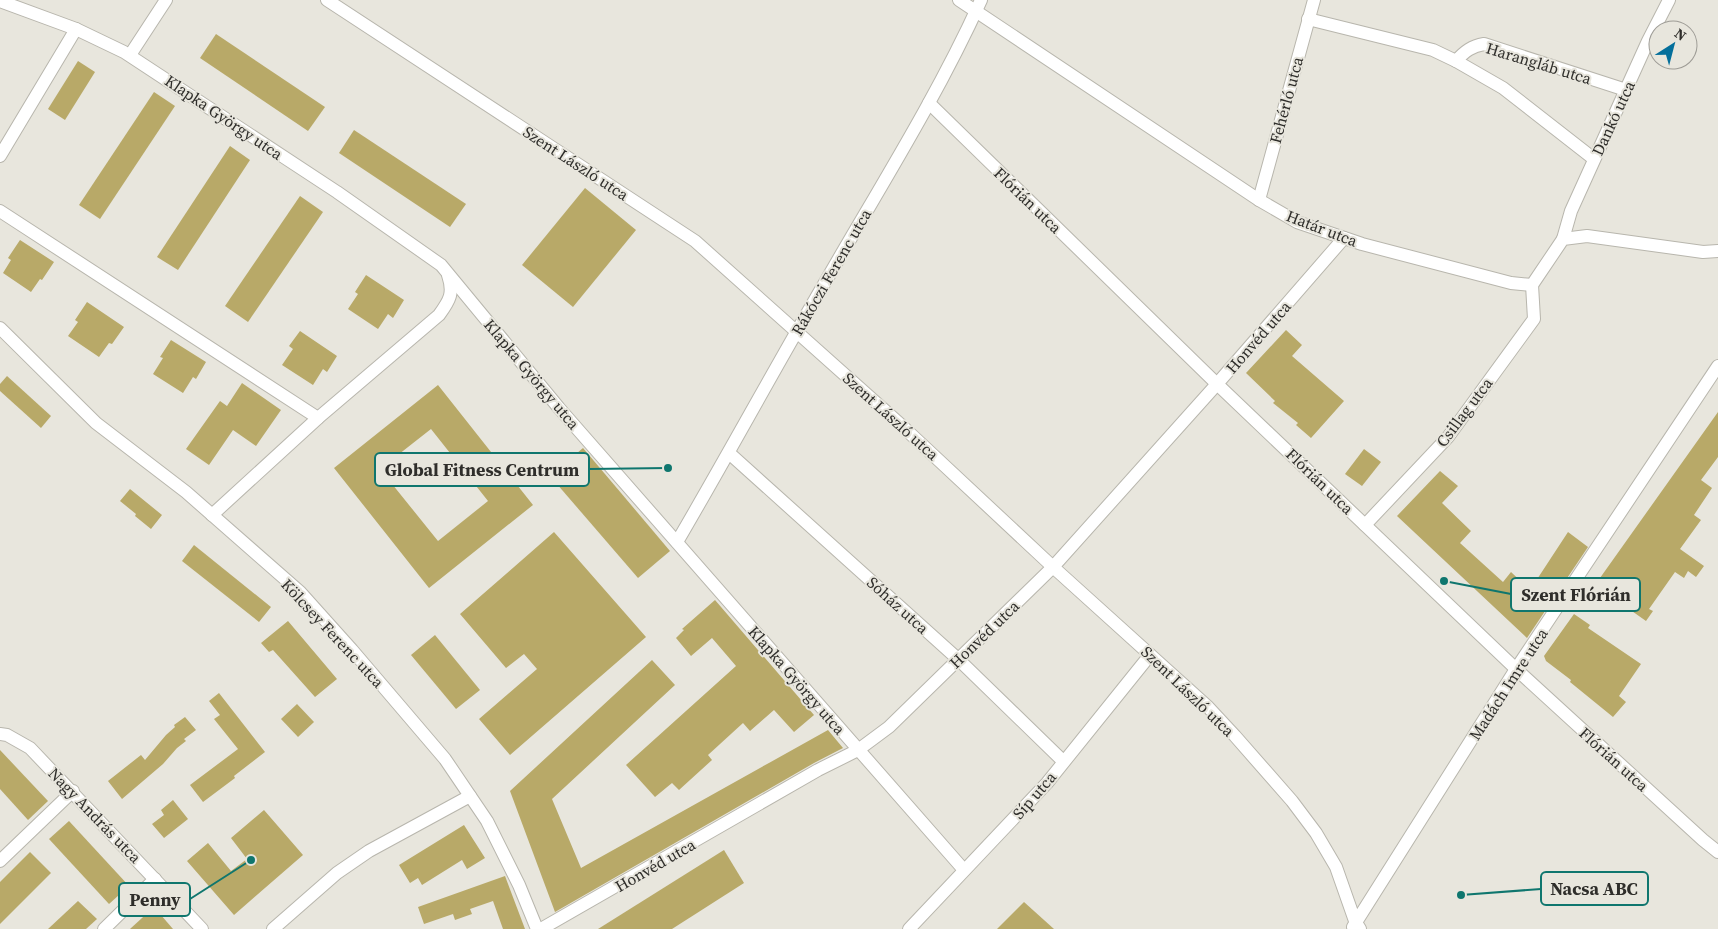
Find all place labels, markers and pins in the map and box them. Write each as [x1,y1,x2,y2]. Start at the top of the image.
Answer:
callout: Global Fitness Centrum [375,453,589,486]
callout: Szent Flórián [1511,578,1640,611]
callout: Nacsa ABC [1541,872,1648,905]
callout: Penny [119,883,190,916]

